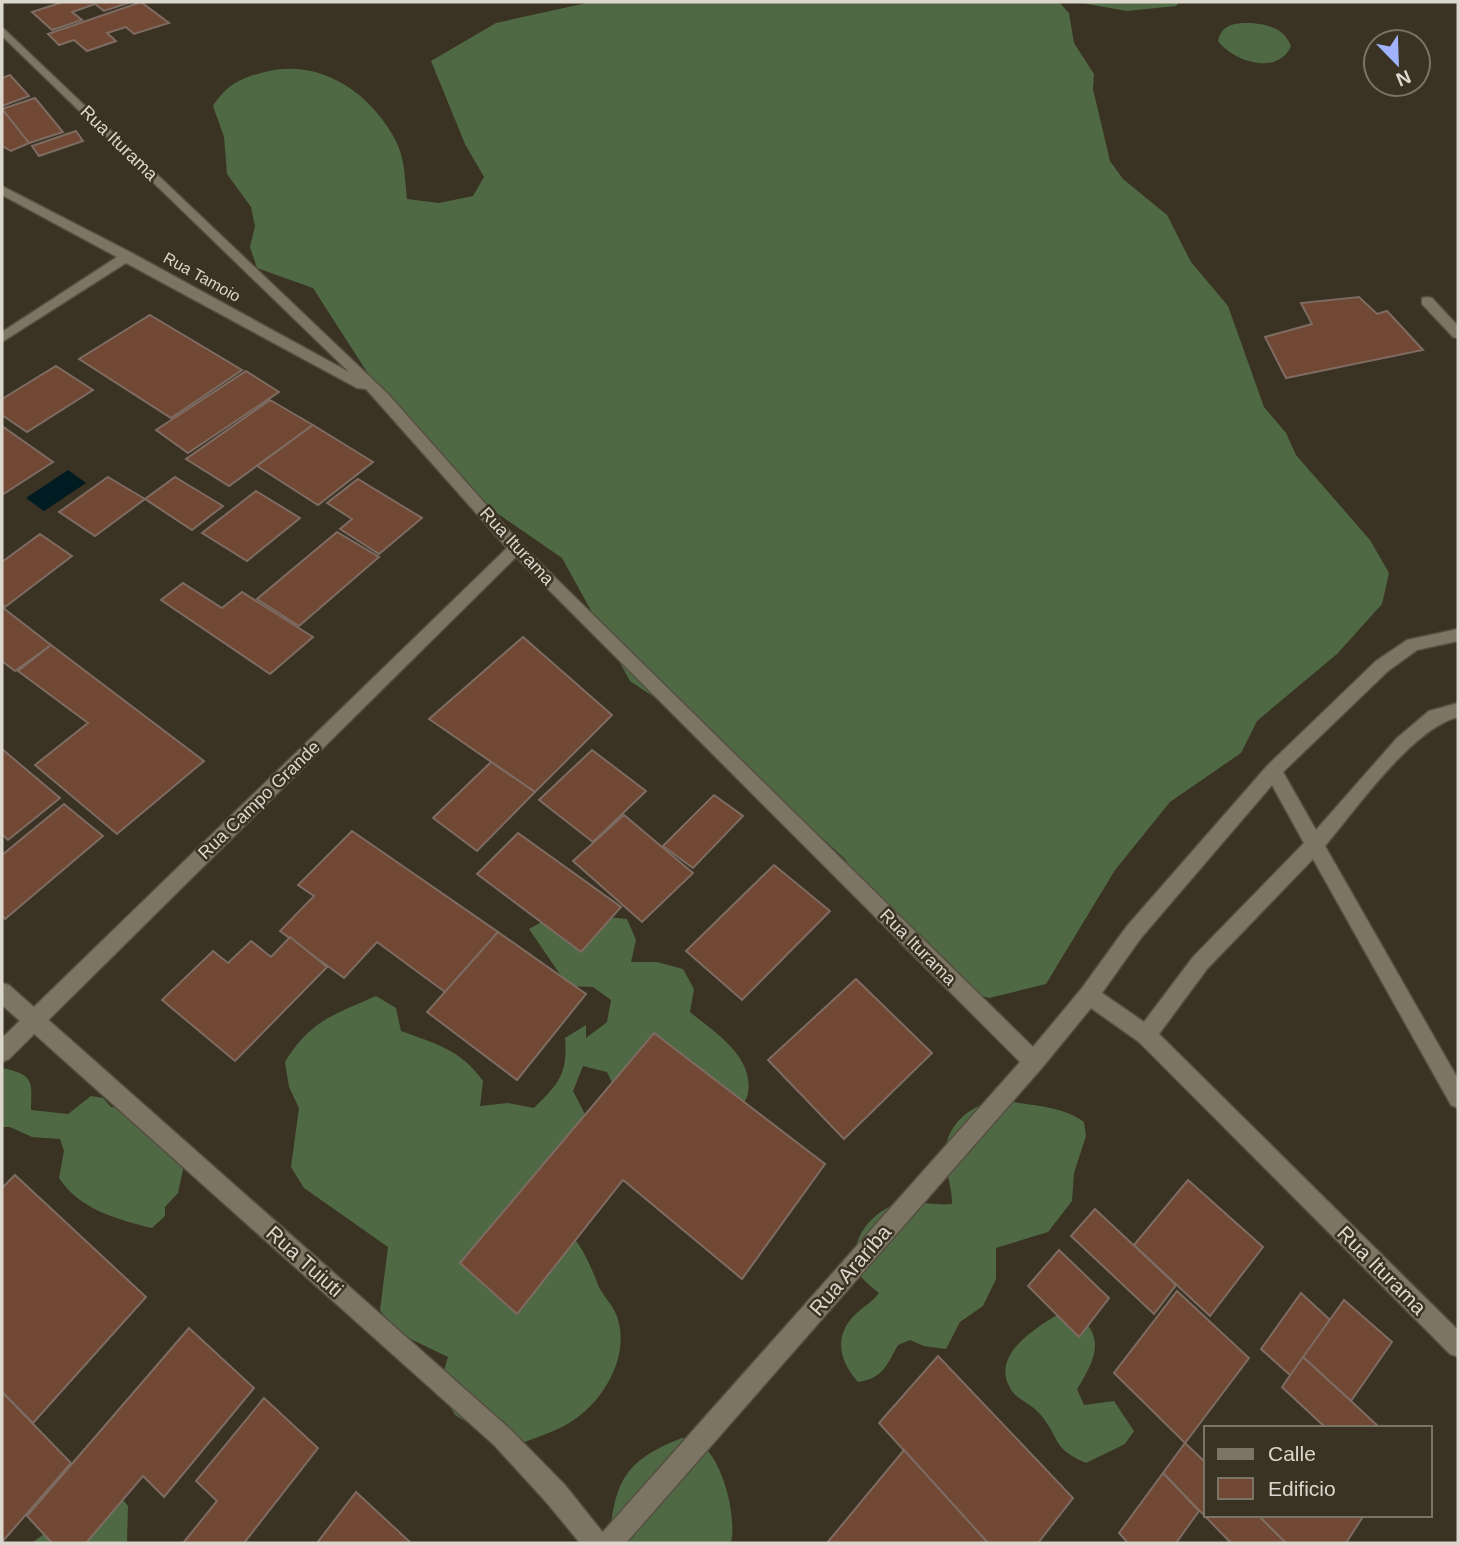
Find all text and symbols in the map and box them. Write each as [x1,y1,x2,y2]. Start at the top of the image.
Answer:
north arrow [1362,28,1432,98]
text: N [1393,66,1414,91]
street label: Rua Iturama [76,101,162,185]
street label: Rua Tamoio [161,249,243,305]
street label: Rua Iturama [476,503,559,590]
street label: Rua Campo Grande [194,737,324,863]
street label: Rua Iturama [876,905,961,990]
street label: Rua Araríba [805,1220,896,1320]
street label: Rua Tuiuti [262,1221,348,1301]
street label: Rua Iturama [1333,1221,1431,1319]
legend [1204,1426,1432,1517]
text: Calle [1268,1442,1316,1465]
text: Edificio [1268,1477,1336,1500]

